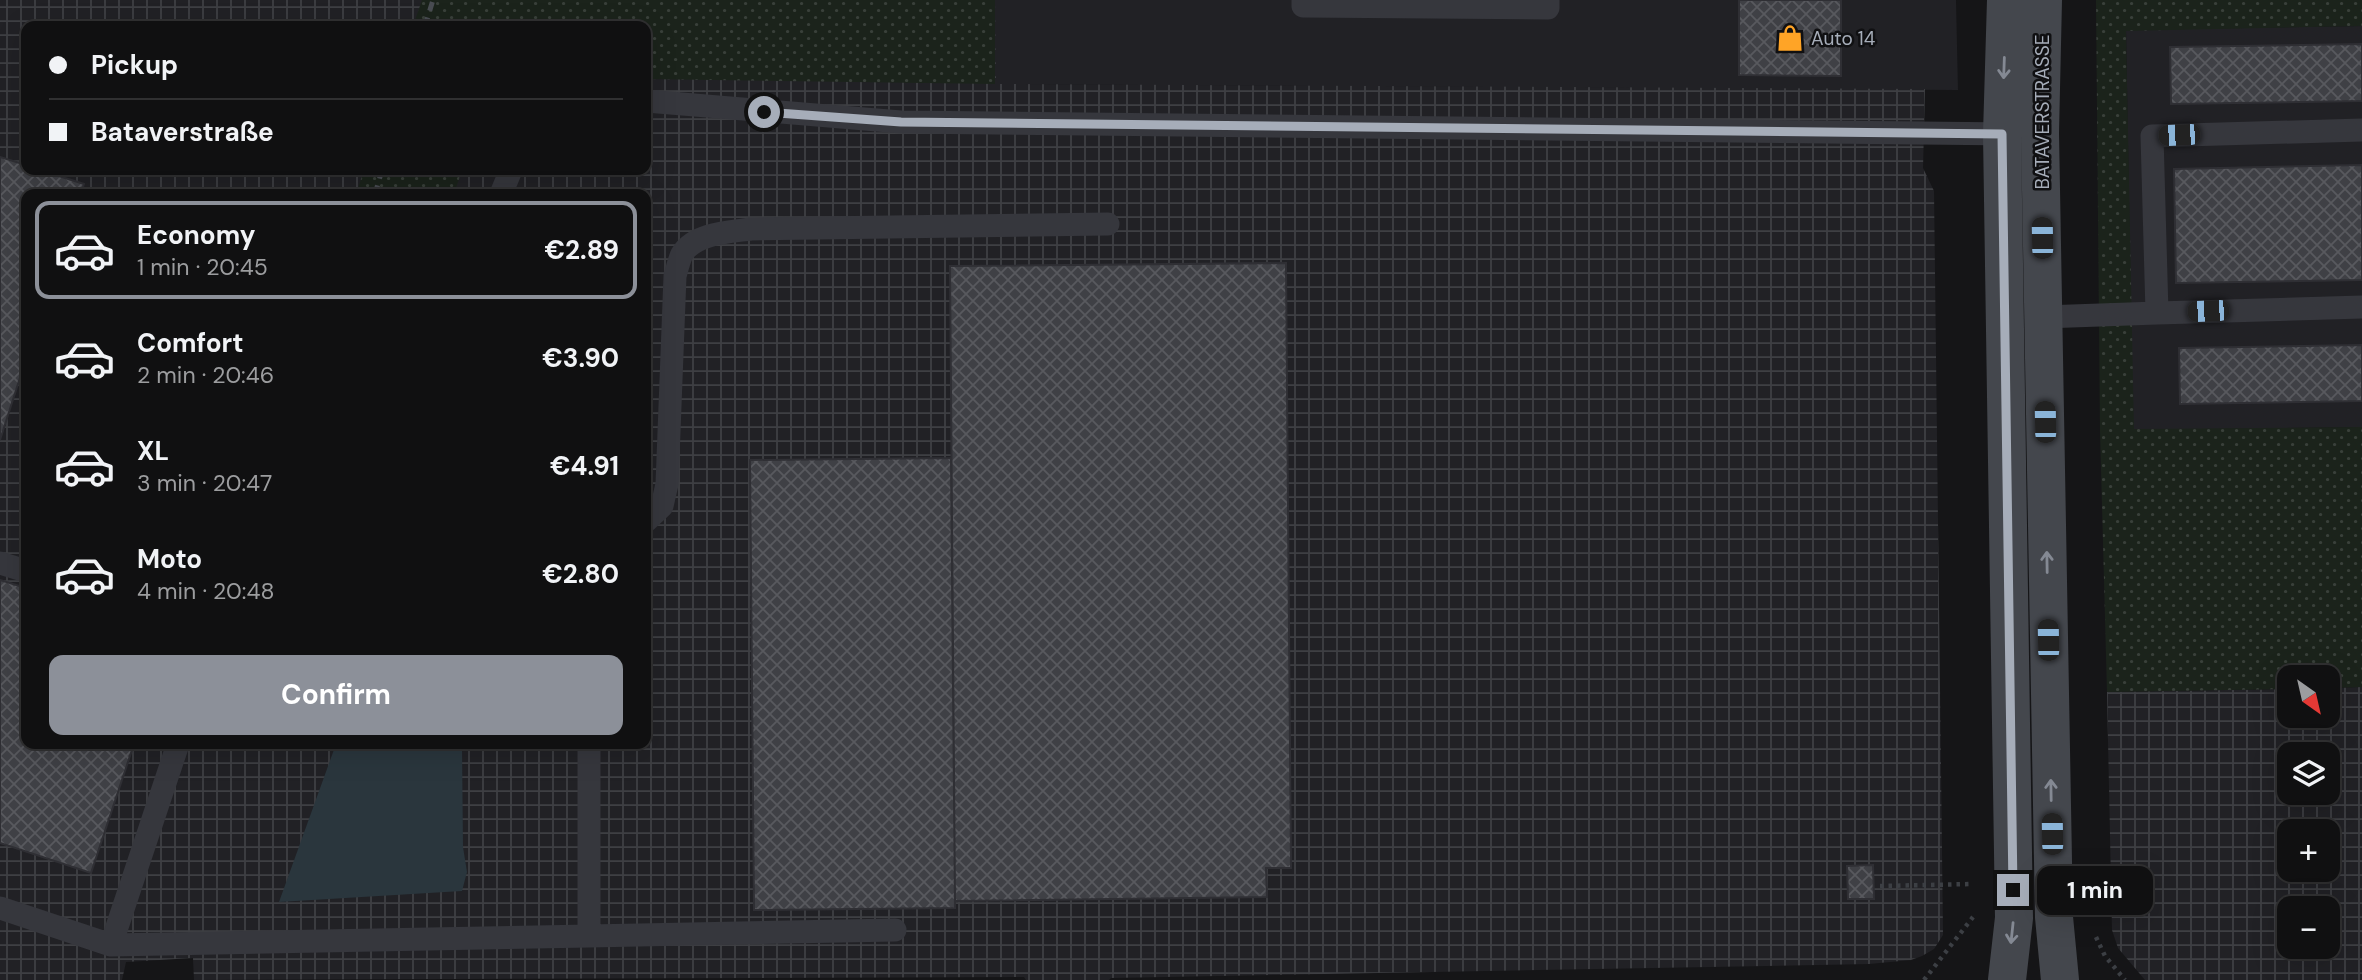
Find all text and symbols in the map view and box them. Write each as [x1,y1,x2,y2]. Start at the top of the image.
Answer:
shop icon: Auto 14 [1775,23,1805,53]
place label: Auto 14 [1811,26,1875,51]
street label: BATAVERSTRASSE [2030,34,2055,190]
text: Pickup [91,48,178,82]
one-way arrow [1997,56,2011,79]
route start [748,96,780,128]
text: Bataverstraße [91,115,274,149]
car [2158,124,2201,146]
car [2032,217,2053,259]
text: Economy [137,218,255,252]
icon: car [53,219,116,282]
text: €2.89 [545,233,619,267]
text: 1 min · 20:45 [137,252,268,282]
car [2187,300,2230,322]
text: Comfort [137,326,243,360]
icon: car [53,327,116,390]
text: €3.90 [542,341,619,375]
text: 2 min · 20:46 [137,360,274,390]
car [2035,401,2056,443]
text: XL [137,434,169,468]
icon: car [53,435,116,498]
text: €4.91 [550,449,619,483]
text: 3 min · 20:47 [137,468,272,498]
text: Moto [137,542,202,576]
icon: car [53,543,116,606]
one-way arrow [2040,551,2054,574]
text: €2.80 [542,557,619,591]
text: 4 min · 20:48 [137,576,274,606]
car [2038,619,2059,661]
button: Confirm [49,655,623,735]
north arrow [2277,665,2340,728]
map controls [2277,665,2340,959]
button: layers [2277,742,2340,805]
one-way arrow [2044,778,2058,801]
car [2042,813,2063,855]
button: + [2277,819,2340,882]
callout: 1 min [2038,866,2153,914]
route end [1997,874,2029,906]
text: 1 min [2067,875,2123,905]
button: − [2277,896,2340,959]
one-way arrow [2005,921,2018,943]

